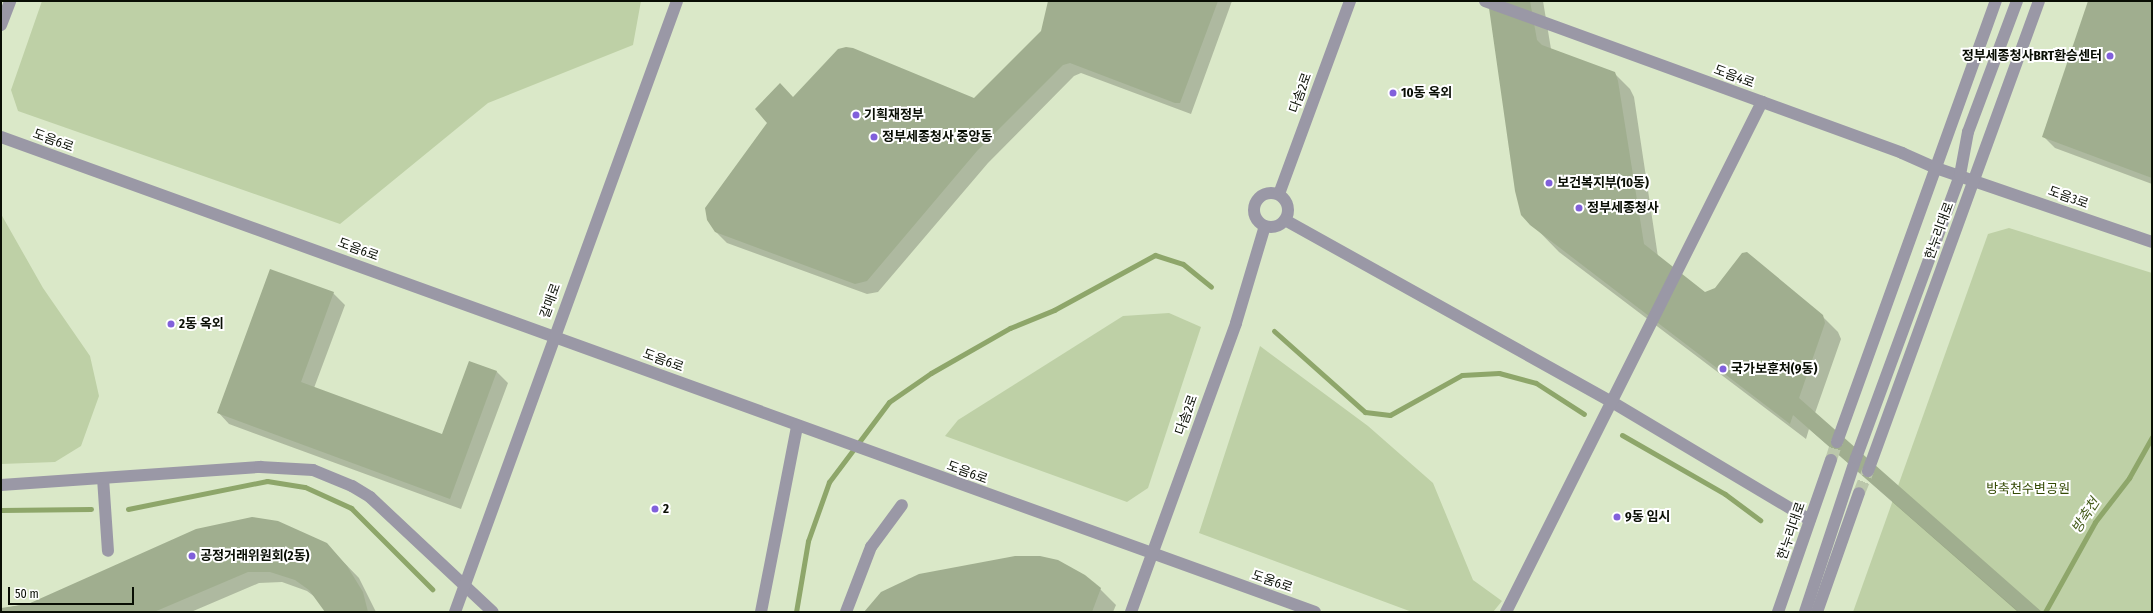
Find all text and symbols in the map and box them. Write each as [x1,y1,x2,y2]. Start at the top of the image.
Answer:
place label: 정부세종청사BRT환승센터 [1962,48,2102,64]
marker: 정부세종청사BRT환승센터 [2105,51,2115,61]
street label: 도움4로 [1712,62,1756,92]
street label: 다솜2로 [1287,71,1315,115]
place label: 10동 옥외 [1401,85,1452,101]
marker: 10동 옥외 [1388,88,1398,98]
place label: 기획재정부 [864,107,924,123]
marker: 기획재정부 [851,110,861,120]
street label: 도움6로 [30,126,76,156]
place label: 정부세종청사 중앙동 [882,129,992,145]
marker: 정부세종청사 중앙동 [869,132,879,142]
place label: 보건복지부(10동) [1557,175,1649,191]
marker: 보건복지부(10동) [1544,178,1554,188]
street label: 도움3로 [2046,184,2090,212]
place label: 정부세종청사 [1587,200,1659,216]
street label: 한누리대로 [1922,200,1958,262]
marker: 정부세종청사 [1574,203,1584,213]
street label: 도움6로 [335,235,381,265]
street label: 갈매로 [538,281,564,321]
place label: 2동 옥외 [179,316,224,332]
marker: 2동 옥외 [166,319,176,329]
street label: 도움6로 [640,346,686,376]
place label: 국가보훈처(9동) [1731,361,1817,377]
marker: 국가보훈처(9동) [1718,364,1728,374]
street label: 다솜2로 [1173,393,1201,437]
street label: 도움6로 [944,458,990,488]
park label: 방축천수변공원 [1986,481,2070,497]
water label: 방축천 [2068,495,2104,537]
street label: 한누리대로 [1775,500,1809,562]
place label: 2 [663,501,669,517]
marker: 2 [650,504,660,514]
place label: 9동 임시 [1625,509,1670,525]
marker: 9동 임시 [1612,512,1622,522]
place label: 공정거래위원회(2동) [200,548,309,564]
marker: 공정거래위원회(2동) [187,551,197,561]
street label: 도움6로 [1249,568,1295,596]
scale bar [10,579,136,605]
text: 50 m [15,587,39,601]

